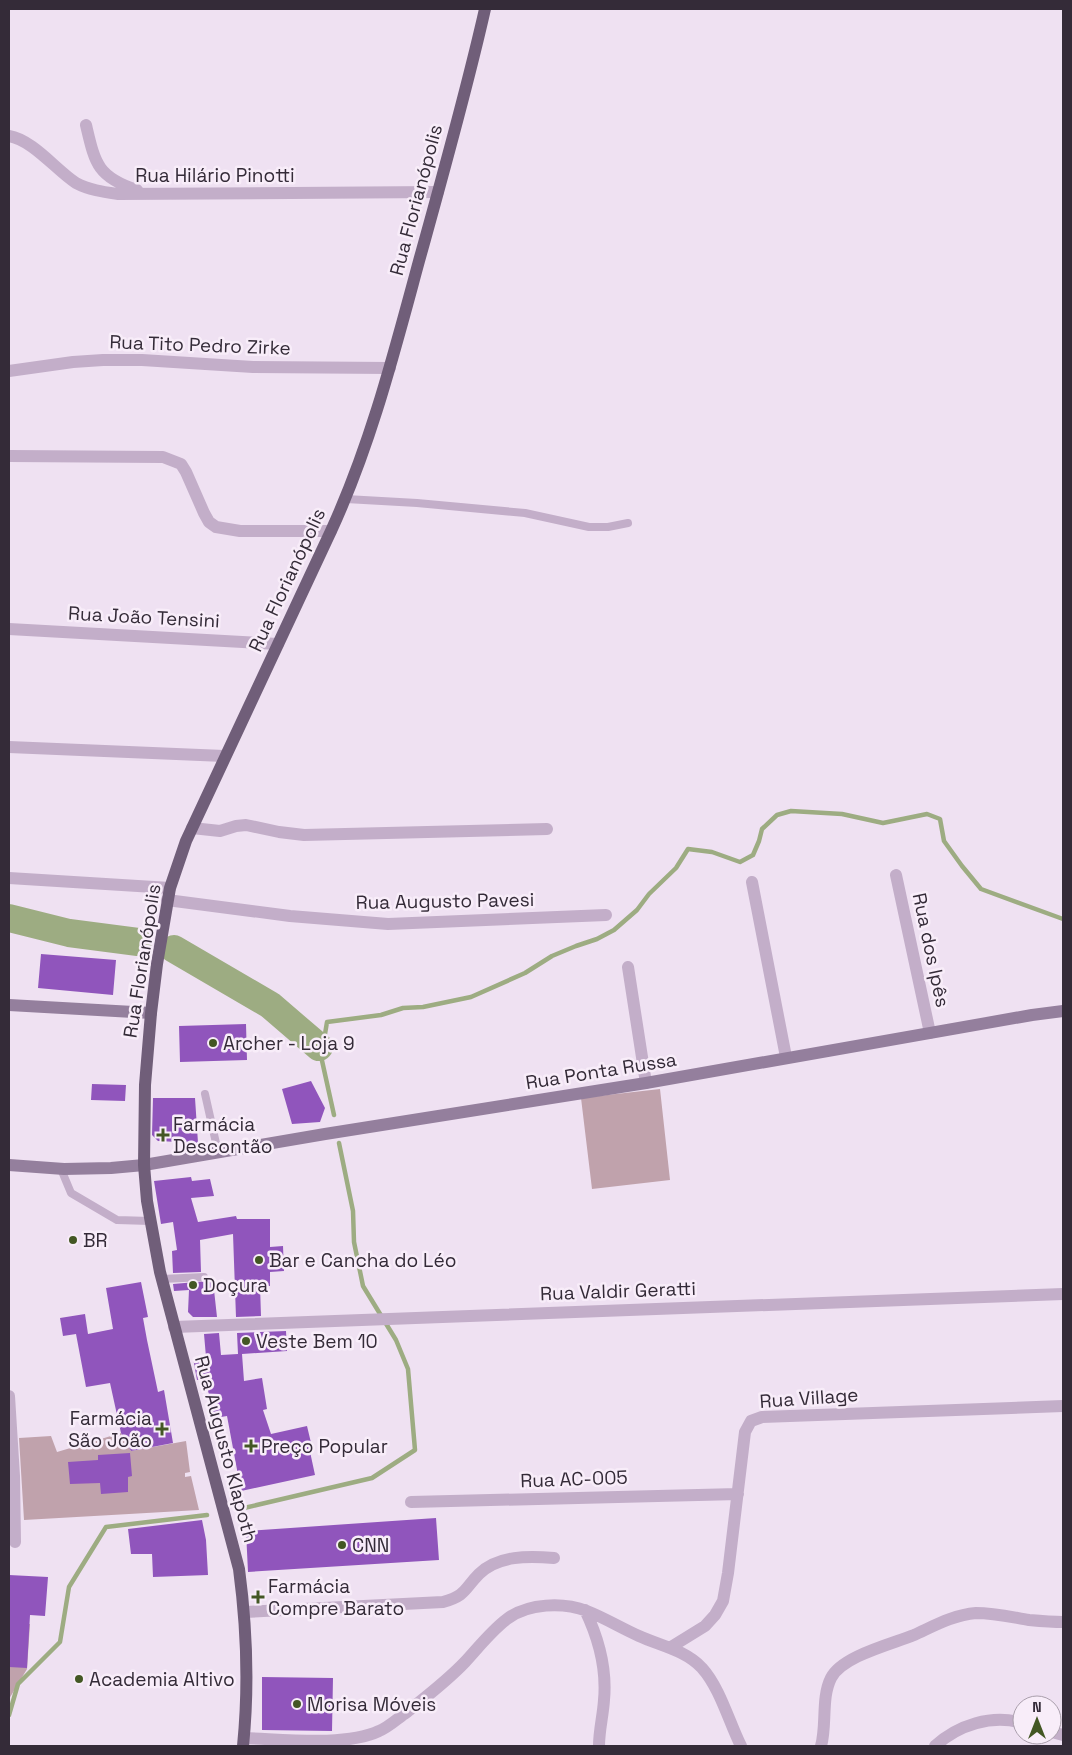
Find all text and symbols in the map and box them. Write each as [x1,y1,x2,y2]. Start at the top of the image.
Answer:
street label: Rua Florianópolis [384,122,448,278]
street label: Rua Hilário Pinotti [135,163,295,188]
street label: Rua Tito Pedro Zirke [109,329,291,361]
street label: Rua Florianópolis [243,504,331,656]
street label: Rua João Tensini [68,601,220,633]
street label: Rua Florianópolis [117,882,167,1040]
street label: Rua Augusto Pavesi [355,887,535,915]
street label: Rua dos Ipês [907,890,955,1010]
place label: Archer - Loja 9 [223,1031,355,1056]
marker: Archer - Loja 9 [207,1037,219,1049]
street label: Rua Ponta Russa [524,1047,678,1095]
place label: Farmácia Descontão [173,1112,272,1159]
marker: Farmácia Descontão [157,1129,169,1141]
place label: BR [83,1228,108,1253]
marker: BR [67,1234,79,1246]
place label: Bar e Cancha do Léo [269,1248,456,1273]
marker: Bar e Cancha do Léo [253,1254,265,1266]
place label: Doçura [203,1273,268,1298]
street label: Rua Valdir Geratti [540,1276,696,1306]
marker: Doçura [187,1279,199,1291]
place label: Veste Bem 10 [256,1329,378,1354]
marker: Veste Bem 10 [240,1335,252,1347]
street label: Rua Augusto Klapoth [189,1353,263,1545]
street label: Rua Village [759,1382,859,1414]
place label: Farmácia São João [68,1406,152,1453]
marker: Farmácia São João [156,1423,168,1435]
place label: Preço Popular [261,1434,388,1459]
marker: Preço Popular [245,1440,257,1452]
street label: Rua AC-005 [520,1465,628,1493]
place label: CNN [352,1533,389,1558]
marker: CNN [336,1539,348,1551]
place label: Farmácia Compre Barato [268,1574,404,1621]
marker: Farmácia Compre Barato [252,1591,264,1603]
place label: Academia Altivo [89,1667,235,1692]
marker: Academia Altivo [73,1673,85,1685]
place label: Morisa Móveis [307,1692,436,1717]
north arrow [1012,1695,1062,1745]
marker: Morisa Móveis [291,1698,303,1710]
text: N [1032,1698,1042,1716]

